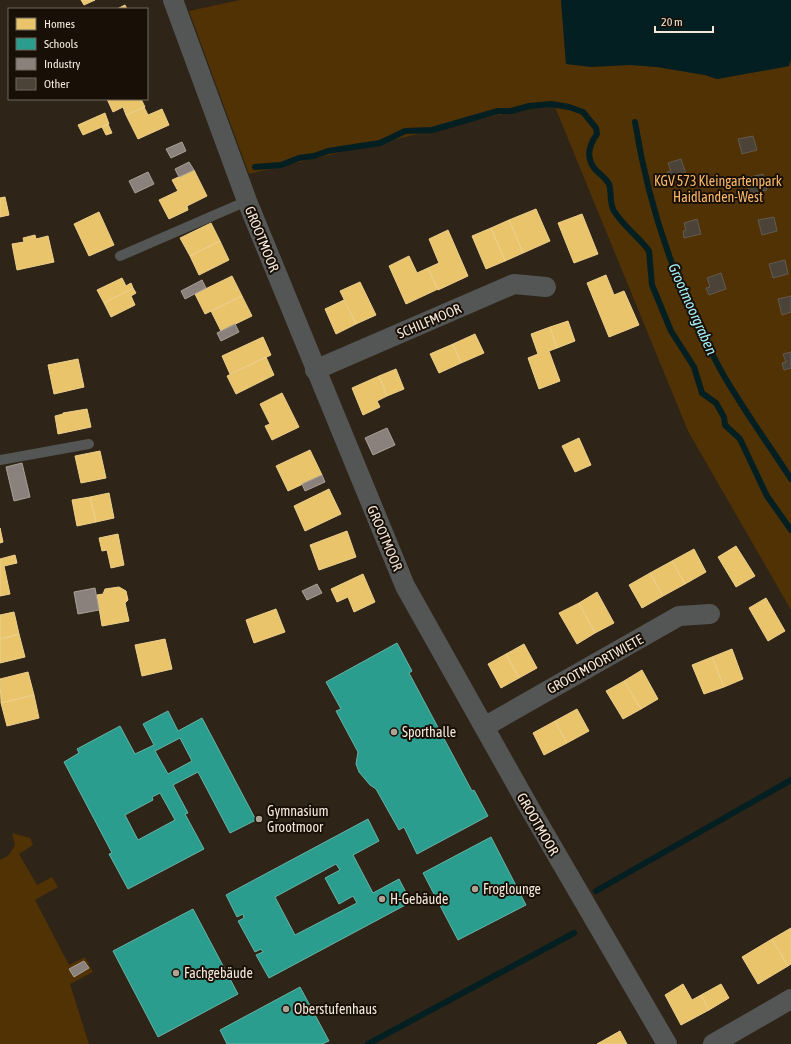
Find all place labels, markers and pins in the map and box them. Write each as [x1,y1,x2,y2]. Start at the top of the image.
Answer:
place label: Sporthalle [402,724,456,740]
marker: Sporthalle [389,727,399,737]
place label: Gymnasium Grootmoor [267,803,329,835]
marker: Gymnasium Grootmoor [254,814,264,824]
place label: Froglounge [483,881,541,897]
marker: Froglounge [470,884,480,894]
place label: H-Gebäude [390,891,448,907]
marker: H-Gebäude [377,894,387,904]
place label: Fachgebäude [184,965,253,981]
marker: Fachgebäude [171,968,181,978]
place label: Oberstufenhaus [294,1001,377,1017]
marker: Oberstufenhaus [281,1004,291,1014]

